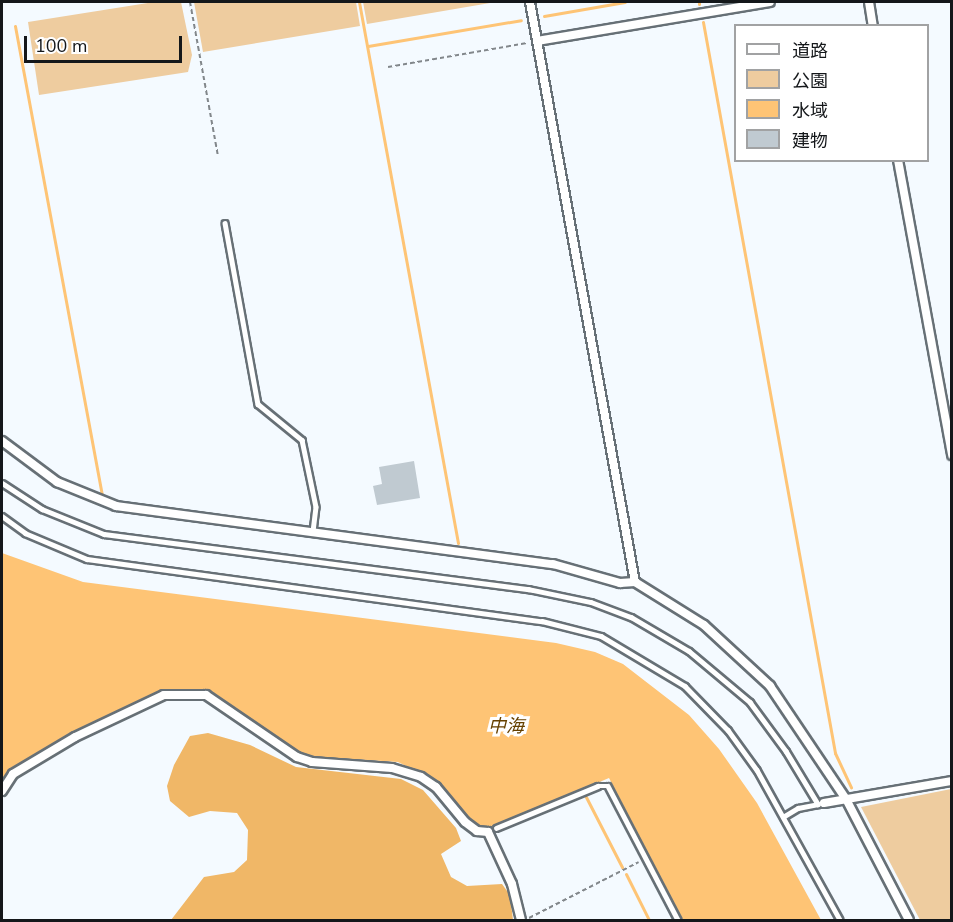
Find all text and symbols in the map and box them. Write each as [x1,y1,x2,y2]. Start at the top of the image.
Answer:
scale bar [27,24,184,62]
legend [734,24,929,162]
text: 100 m [35,34,87,58]
text: 道路 [792,39,828,63]
text: 公園 [792,69,828,93]
text: 水域 [792,99,828,123]
text: 建物 [792,129,828,153]
water label: 中海 [488,715,524,737]

